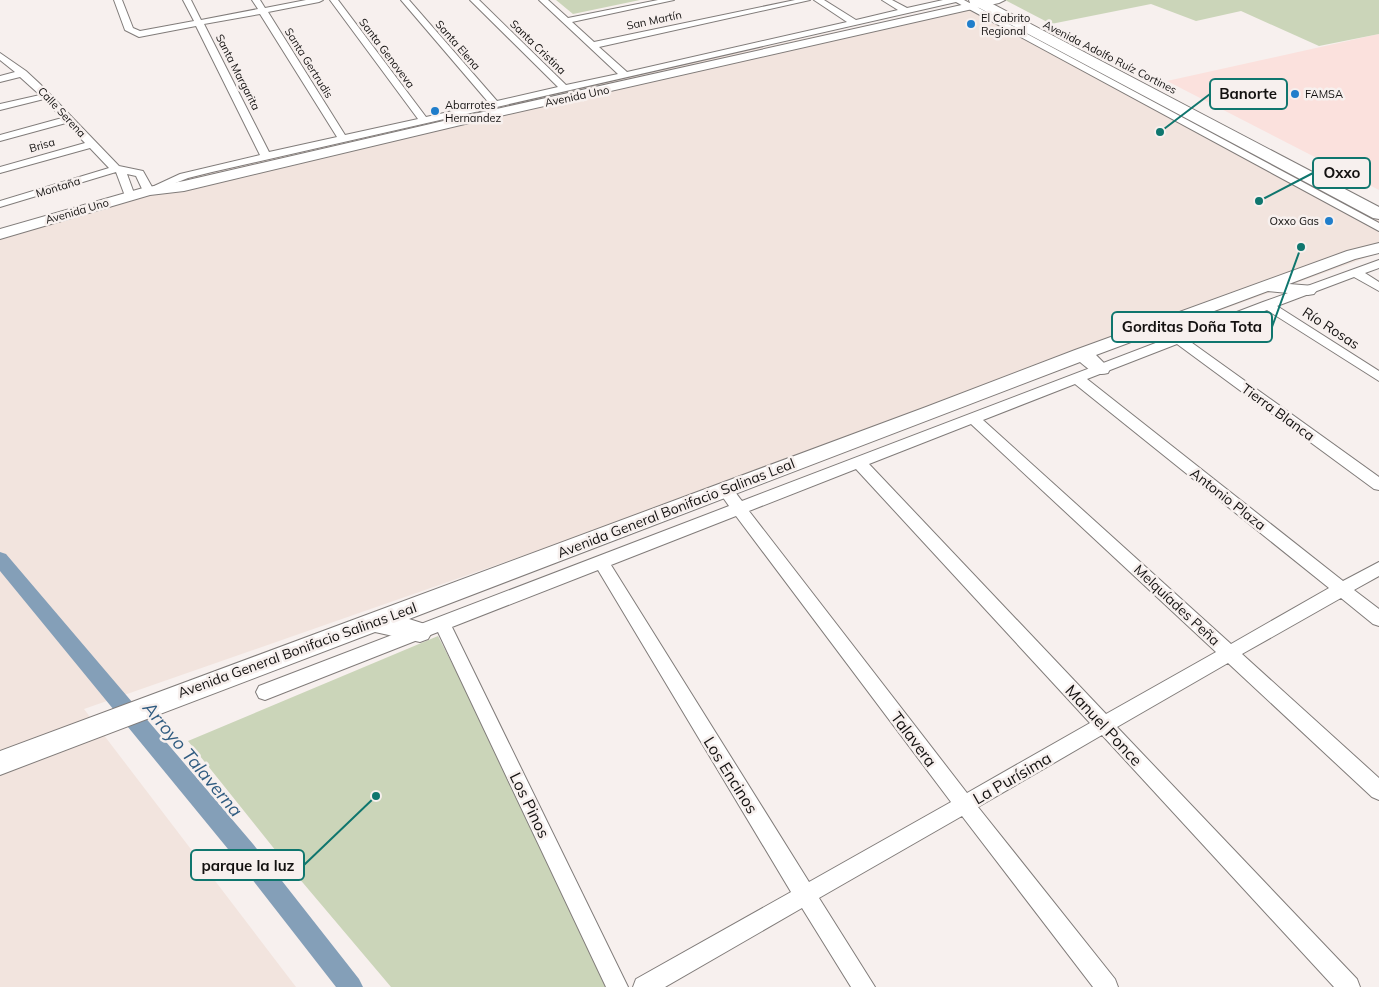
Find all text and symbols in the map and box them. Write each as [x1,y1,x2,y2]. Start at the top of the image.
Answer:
street label: San Martín [625,7,683,33]
place label: El Cabrito Regional [981,11,1030,38]
street label: Santa Genoveva [356,15,418,91]
street label: Santa Elena [433,17,483,73]
street label: Santa Cristina [507,17,569,77]
street label: Avenida Adolfo Ruíz Cortines [1041,17,1179,97]
marker: El Cabrito Regional [965,18,977,30]
street label: Santa Gertrudis [282,25,336,101]
street label: Santa Margarita [213,32,263,112]
callout: Banorte [1210,79,1287,109]
street label: Avenida Uno [544,82,610,110]
street label: Calle Serena [35,84,89,140]
text: Banorte [1219,84,1277,103]
place label: FAMSA [1305,87,1343,101]
marker: FAMSA [1289,88,1301,100]
place label: Abarrotes Hernandez [445,98,501,125]
marker: Abarrotes Hernandez [429,105,441,117]
street label: Brisa [27,135,57,155]
callout: Oxxo [1313,158,1370,188]
text: Oxxo [1324,163,1361,182]
street label: Montaña [34,174,82,200]
street label: Avenida Uno [44,195,110,227]
place label: Oxxo Gas [1270,214,1319,228]
marker: Oxxo Gas [1323,215,1335,227]
street label: Río Rosas [1299,303,1363,353]
callout: Gorditas Doña Tota [1112,312,1272,342]
text: Gorditas Doña Tota [1122,317,1262,336]
street label: Tierra Blanca [1238,379,1318,445]
street label: Avenida General Bonifacio Salinas Leal [555,454,797,562]
street label: Antonio Plaza [1187,464,1269,534]
street label: Melquíades Peña [1130,561,1224,649]
street label: Avenida General Bonifacio Salinas Leal [175,598,419,702]
street label: Manuel Ponce [1061,680,1147,770]
water label: Arroyo Talaverna [138,696,248,821]
street label: Talavera [887,708,941,770]
street label: Los Encinos [700,733,763,817]
street label: La Purísima [969,748,1055,808]
street label: Los Pinos [506,769,554,841]
callout: parque la luz [191,850,304,880]
text: parque la luz [201,856,295,875]

